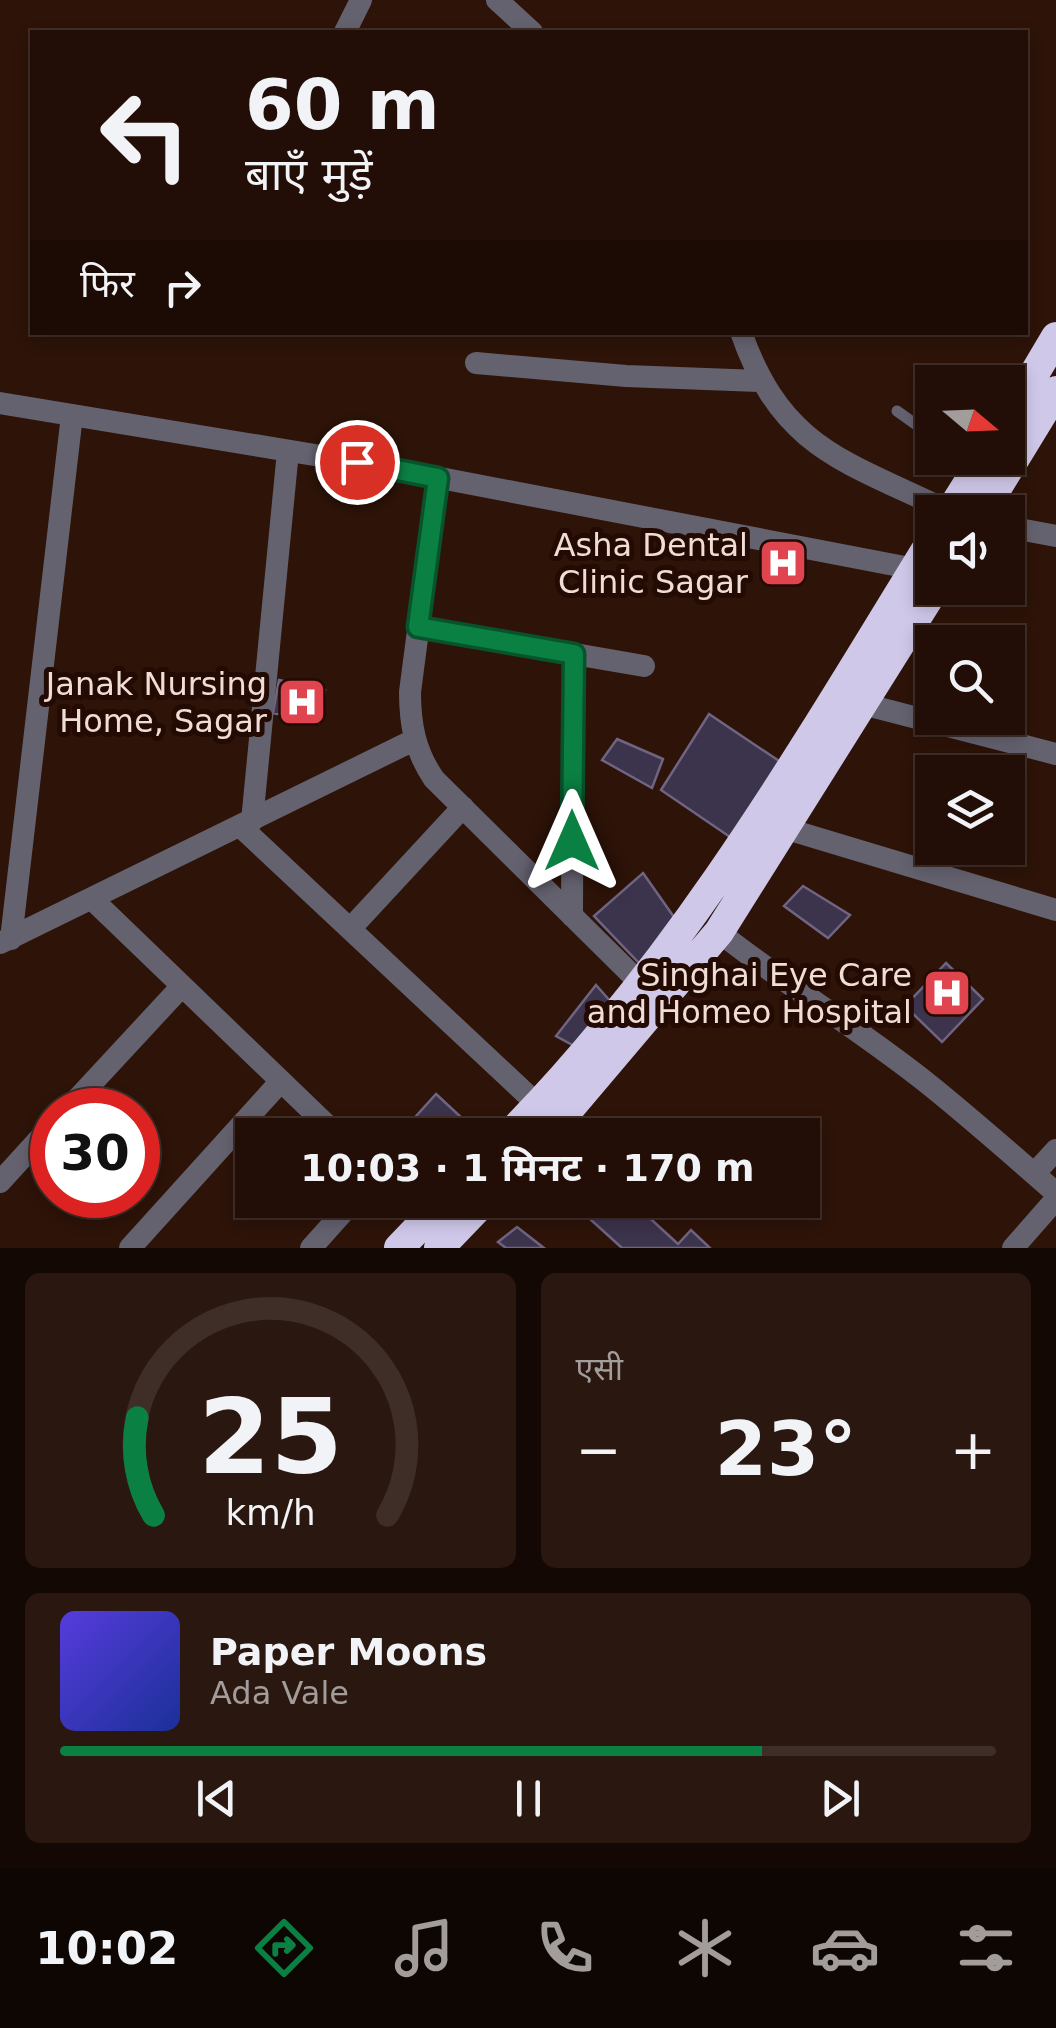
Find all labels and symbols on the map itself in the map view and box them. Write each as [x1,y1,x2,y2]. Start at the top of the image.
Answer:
north arrow [915,365,1025,475]
pin [315,420,400,505]
place label: Asha Dental Clinic Sagar [554,526,749,601]
hospital icon: Asha Dental Clinic Sagar [757,537,809,589]
place label: Janak Nursing Home, Sagar [44,665,268,740]
hospital icon: Janak Nursing Home, Sagar [276,676,328,728]
position arrow [520,789,624,893]
place label: Singhai Eye Care and Homeo Hospital [587,956,912,1031]
hospital icon: Singhai Eye Care and Homeo Hospital [921,967,973,1019]
speed limit sign: 30 [30,1088,160,1218]

